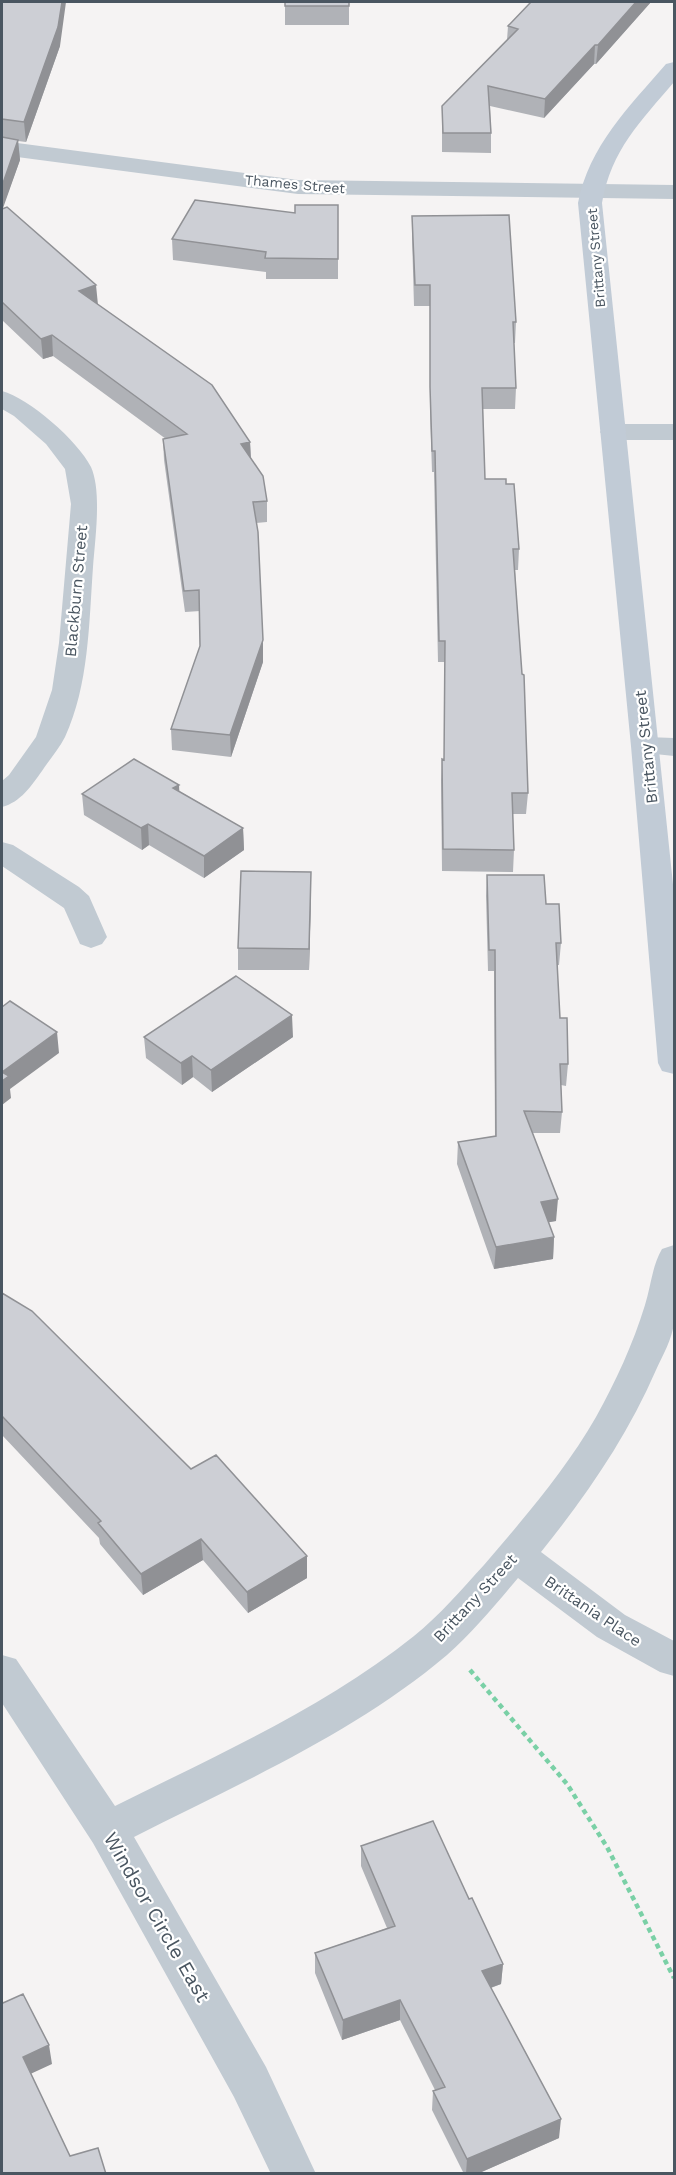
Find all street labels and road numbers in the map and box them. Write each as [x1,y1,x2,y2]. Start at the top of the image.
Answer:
street label: Thames Street [244,172,346,196]
street label: Brittany Street [584,208,608,308]
street label: Blackburn Street [61,524,91,658]
street label: Brittany Street [631,689,661,805]
street label: Brittany Street [429,1550,521,1646]
street label: Brittania Place [541,1572,645,1650]
street label: Windsor Circle East [99,1828,216,2007]

